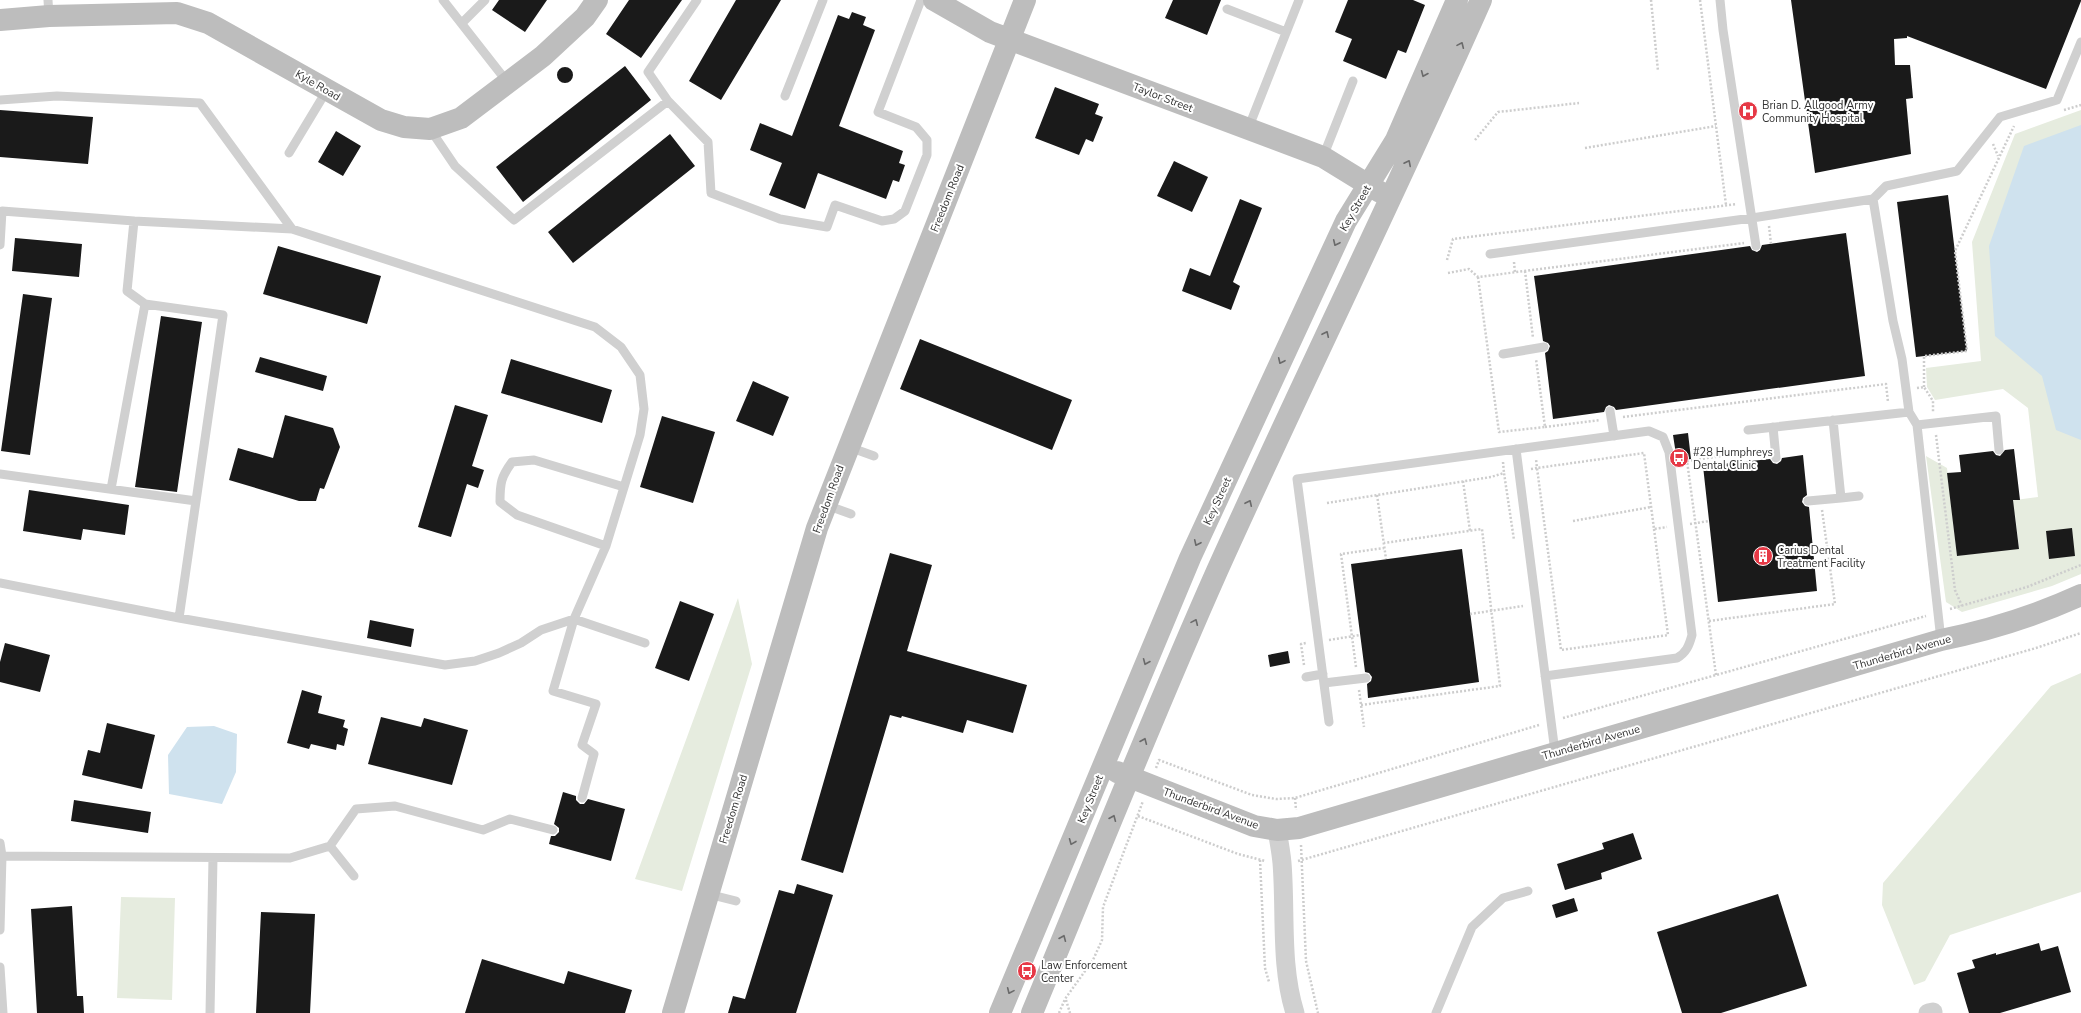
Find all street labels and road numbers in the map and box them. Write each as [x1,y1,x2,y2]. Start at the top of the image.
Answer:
street label: Kyle Road [292,67,343,104]
street label: Taylor Street [1131,79,1195,116]
street label: Freedom Road [927,162,968,234]
street label: Key Street [1336,182,1375,234]
street label: Freedom Road [809,463,848,535]
street label: Key Street [1200,475,1235,528]
street label: Thunderbird Avenue [1852,631,1953,674]
street label: Thunderbird Avenue [1541,721,1642,764]
street label: Freedom Road [716,773,751,846]
street label: Key Street [1074,773,1107,826]
street label: Thunderbird Avenue [1161,784,1261,833]

